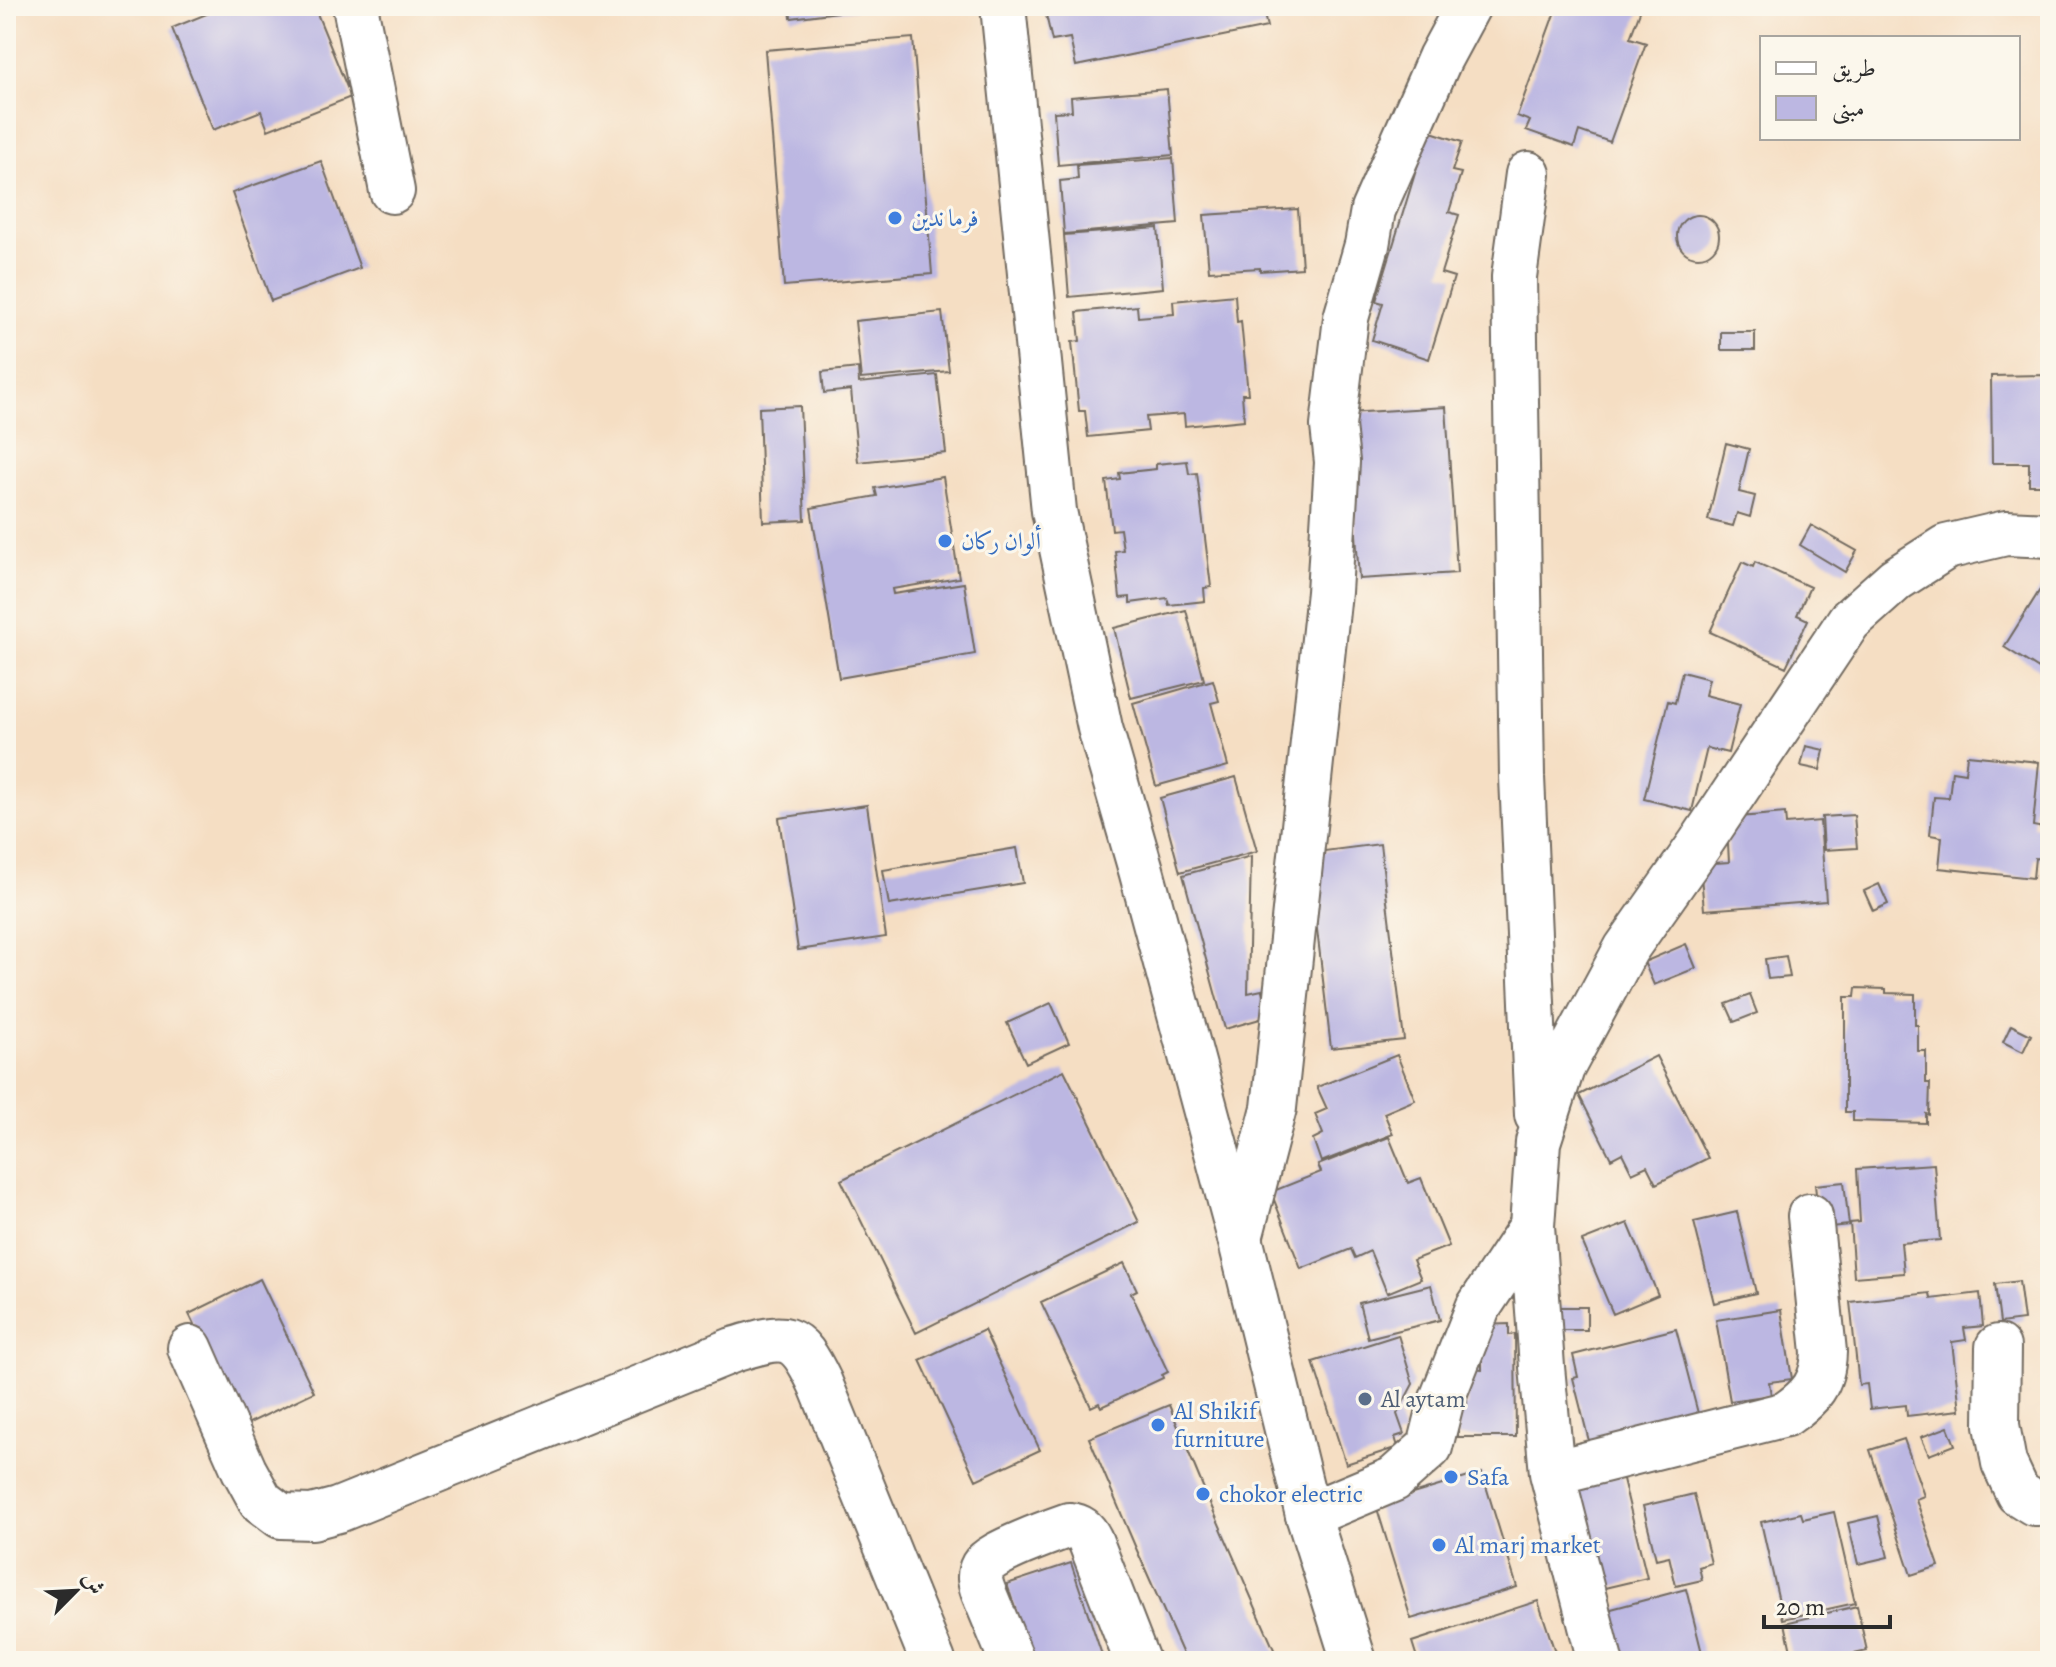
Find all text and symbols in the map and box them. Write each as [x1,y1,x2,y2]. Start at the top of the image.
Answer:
legend [1760,36,2020,140]
text: طريق [1832,52,1876,84]
text: مبنى [1832,92,1865,125]
place label: فرما ندين [911,202,979,234]
marker: فرما ندين [886,209,904,227]
place label: ألوان ركان [961,524,1042,557]
marker: ألوان ركان [936,532,954,550]
place label: Al aytam [1380,1383,1466,1415]
marker: Al aytam [1356,1390,1374,1408]
place label: Al Shikif furniture [1173,1395,1265,1455]
marker: Al Shikif furniture [1149,1416,1167,1434]
place label: Safa [1467,1461,1510,1493]
marker: Safa [1442,1468,1460,1486]
place label: chokor electric [1219,1478,1363,1510]
marker: chokor electric [1194,1485,1212,1503]
place label: Al marj market [1454,1529,1601,1561]
marker: Al marj market [1430,1536,1448,1554]
north arrow [36,1551,116,1631]
text: ش [75,1567,111,1599]
scale bar [1764,1579,1890,1629]
text: 20 m [1776,1591,1825,1623]

